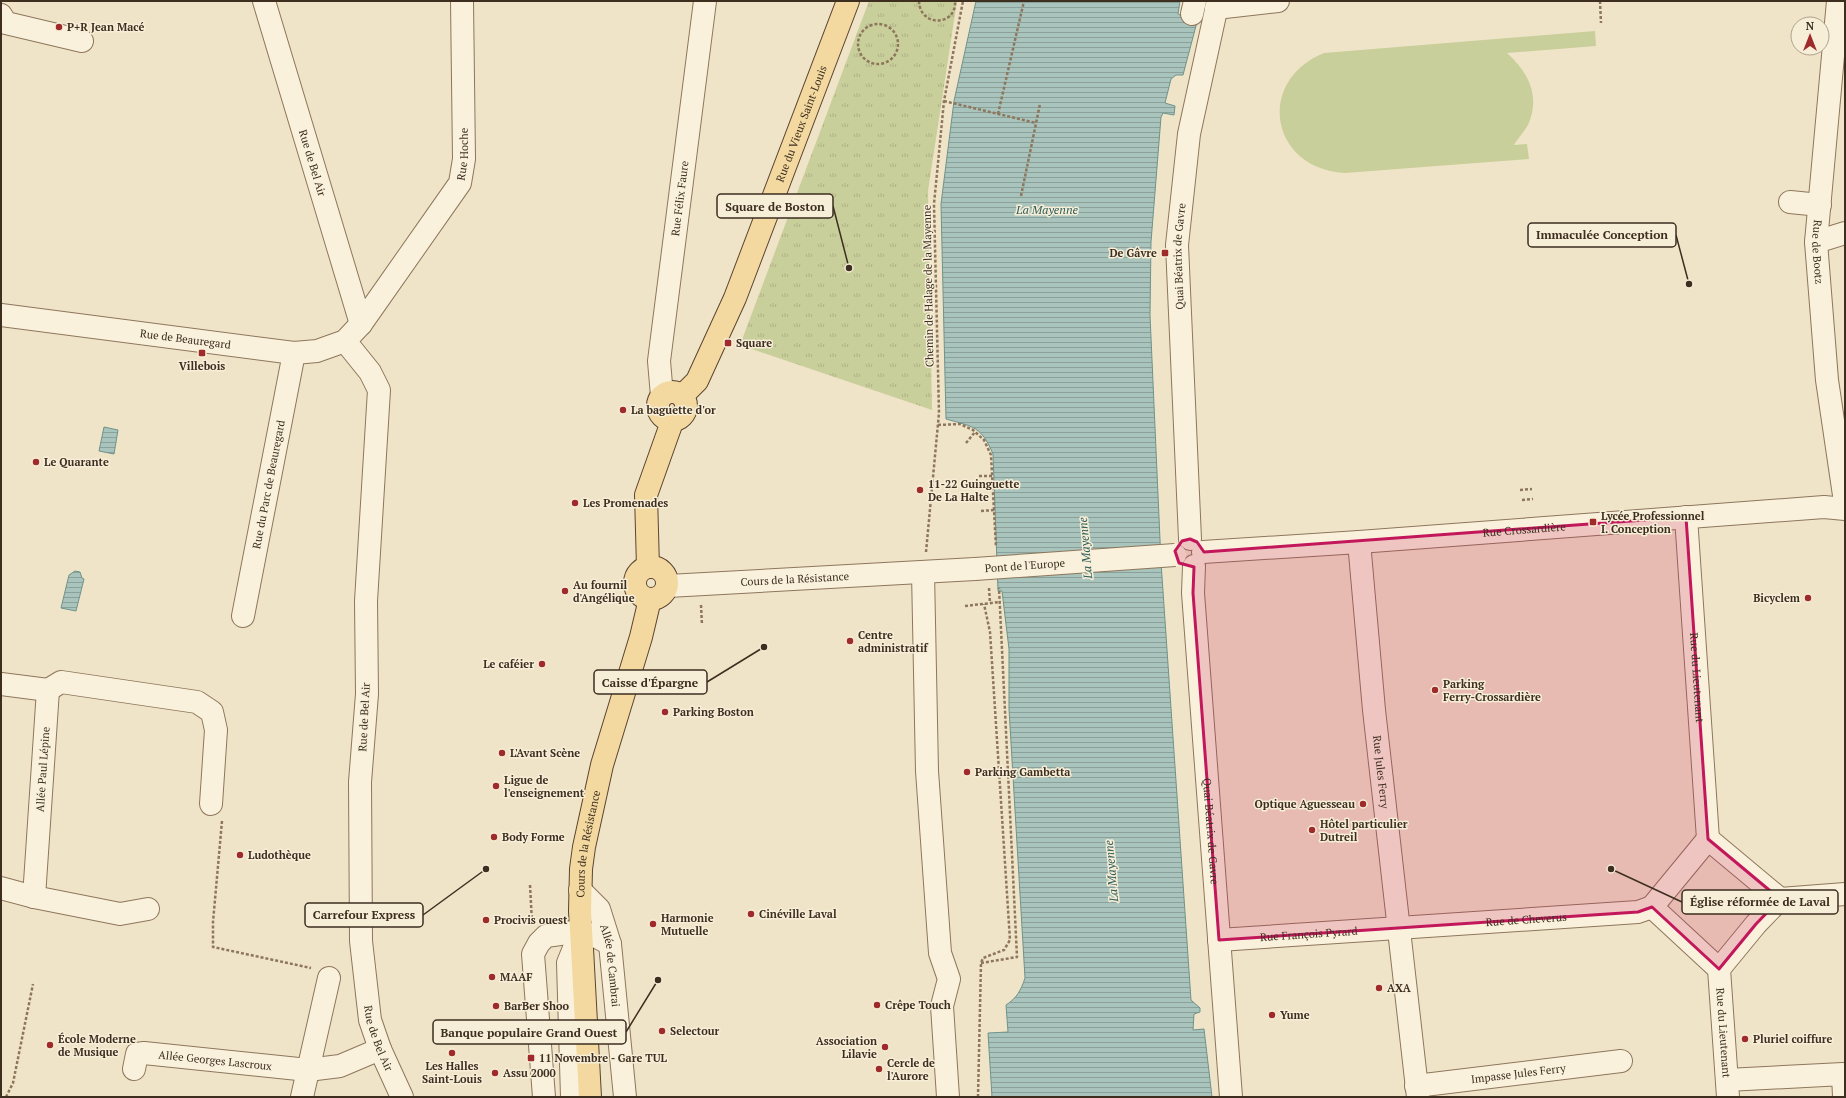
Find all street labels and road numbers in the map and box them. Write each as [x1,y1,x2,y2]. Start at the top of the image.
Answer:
street label: Rue du Vieux Saint-Louis [773,63,830,184]
street label: Rue Hoche [454,127,471,182]
street label: Rue de Bel Air [296,128,329,199]
street label: Rue Félix Faure [668,160,692,237]
street label: Quai Béatrix de Gavre [1170,202,1189,310]
street label: Chemin de Halage de la Mayenne [920,204,936,367]
street label: Rue de Bootz [1809,219,1826,285]
street label: Rue de Beauregard [139,326,232,352]
street label: Rue du Parc de Beauregard [249,419,288,550]
street label: Rue Crossardière [1482,519,1567,540]
street label: Pont de l'Europe [984,556,1066,575]
street label: Cours de la Résistance [740,569,850,589]
street label: Rue du Lieutenant [1687,632,1707,723]
street label: Rue de Bel Air [355,681,373,752]
street label: Allée Paul Lépine [33,726,53,812]
street label: Rue Jules Ferry [1370,735,1392,810]
street label: Quai Béatrix de Gavre [1200,778,1222,886]
street label: Cours de la Résistance [573,789,603,898]
street label: Rue de Cheverus [1485,910,1567,929]
street label: Allée de Cambrai [597,923,623,1008]
street label: Rue François Pyrard [1259,924,1358,944]
street label: Rue du Lieutenant [1713,987,1734,1078]
street label: Rue de Bel Air [361,1005,397,1074]
street label: Allée Georges Lascroux [158,1048,273,1073]
street label: Impasse Jules Ferry [1470,1061,1567,1086]

